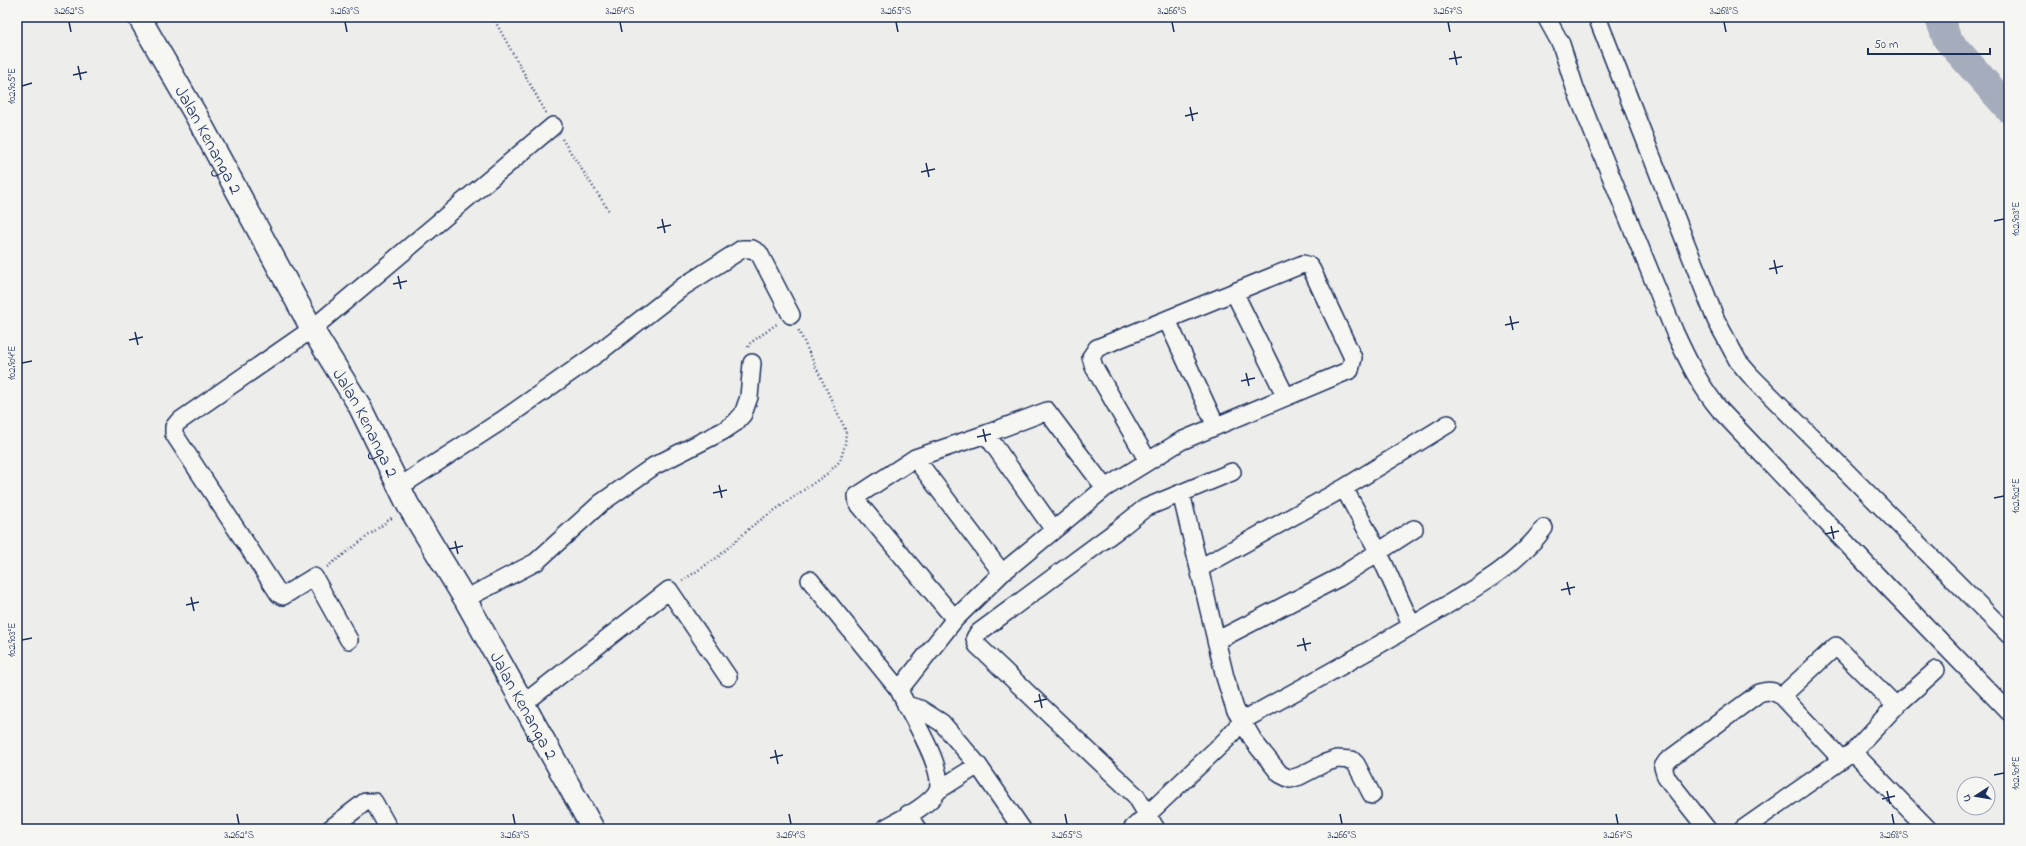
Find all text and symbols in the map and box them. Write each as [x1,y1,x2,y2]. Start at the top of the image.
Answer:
text: 3.262°S [54,4,84,19]
text: 3.263°S [331,4,360,19]
text: 3.264°S [606,4,635,19]
text: 3.265°S [881,4,912,19]
text: 3.266°S [1157,4,1187,19]
text: 3.267°S [1434,4,1463,19]
text: 3.268°S [1710,4,1739,19]
scale bar [1868,30,1990,56]
text: 50 m [1874,36,1898,54]
text: 102.905°E [5,68,20,104]
street label: Jalan Kenanga 2 [167,81,247,199]
text: 102.903°E [2009,202,2024,236]
text: 102.904°E [5,346,20,380]
street label: Jalan Kenanga 2 [325,364,404,483]
text: 102.902°E [2009,478,2024,514]
text: 102.903°E [5,623,20,657]
street label: Jalan Kenanga 2 [482,647,563,765]
text: 102.901°E [2009,756,2024,790]
north arrow [1956,776,1996,816]
text: U [1959,793,1976,803]
text: 3.262°S [224,828,254,843]
text: 3.263°S [501,828,530,843]
text: 3.264°S [777,828,806,843]
text: 3.265°S [1052,828,1083,843]
text: 3.266°S [1327,828,1357,843]
text: 3.267°S [1604,828,1633,843]
text: 3.268°S [1880,828,1909,843]

